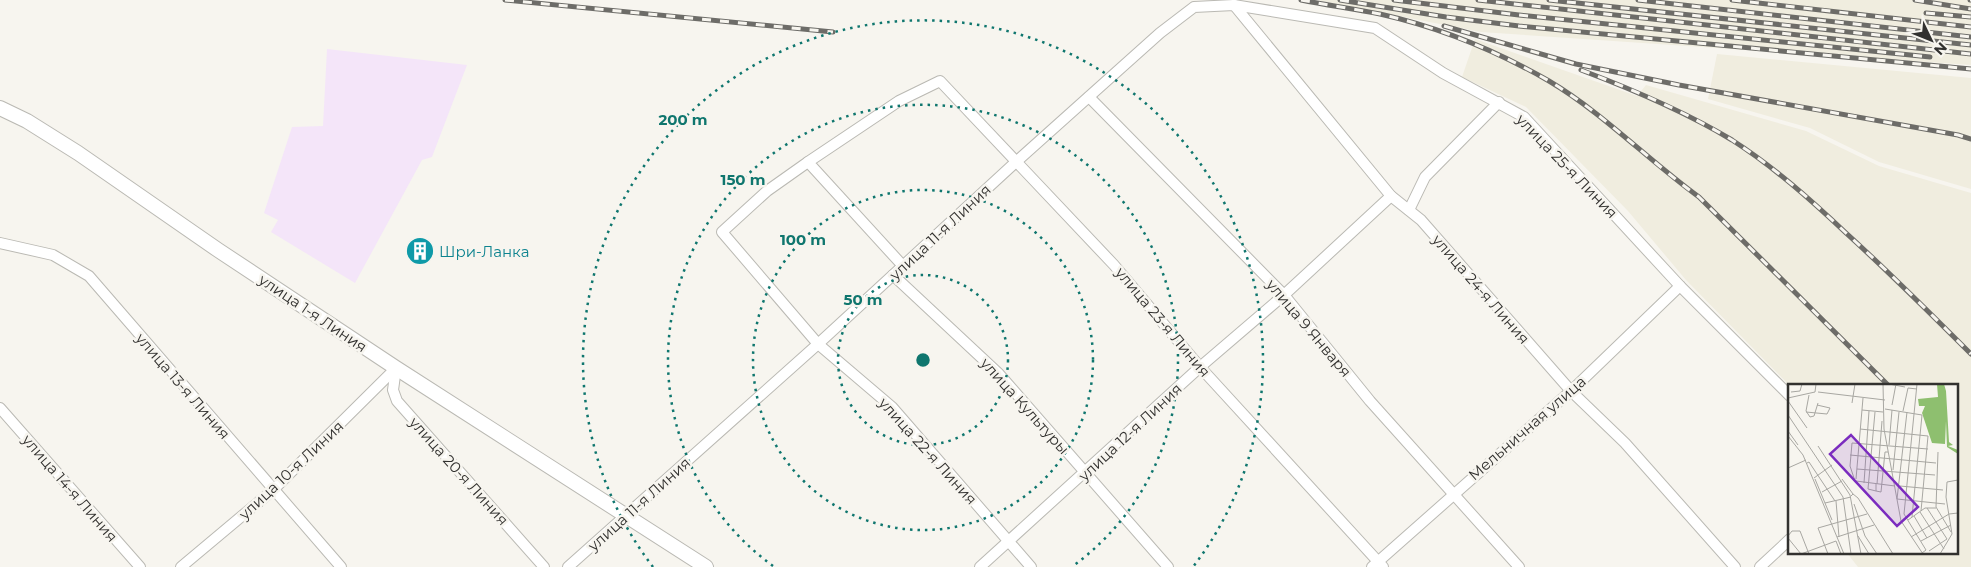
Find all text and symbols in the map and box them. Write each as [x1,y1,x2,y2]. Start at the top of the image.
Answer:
north arrow [1906,15,1956,65]
text: N [1930,39,1951,59]
street label: улица 25-я Линия [1512,109,1622,222]
text: 200 m [658,110,708,129]
text: 150 m [721,170,765,189]
street label: улица 11-я Линия [885,180,995,285]
text: 100 m [780,230,826,249]
street label: улица 24-я Линия [1428,230,1534,348]
building icon: Шри-Ланка [405,236,435,266]
place label: Шри-Ланка [439,242,529,261]
street label: улица 23-я Линия [1111,262,1215,381]
street label: улица 1-я Линия [255,269,371,356]
street label: улица 9 Января [1262,274,1355,381]
text: 50 m [843,290,883,309]
street label: улица 13-я Линия [131,328,234,443]
centre of rings [914,351,932,369]
street label: улица Культуры [976,353,1073,458]
street label: Мельничная улица [1464,372,1590,484]
street label: улица 12-я Линия [1074,379,1186,486]
inset map [1788,384,1958,554]
street label: улица 22-я Линия [874,393,981,509]
street label: улица 20-я Линия [405,412,513,529]
street label: улица 10-я Линия [234,417,347,524]
street label: улица 14-я Линия [17,430,122,546]
street label: улица 11-я Линия [583,453,694,556]

